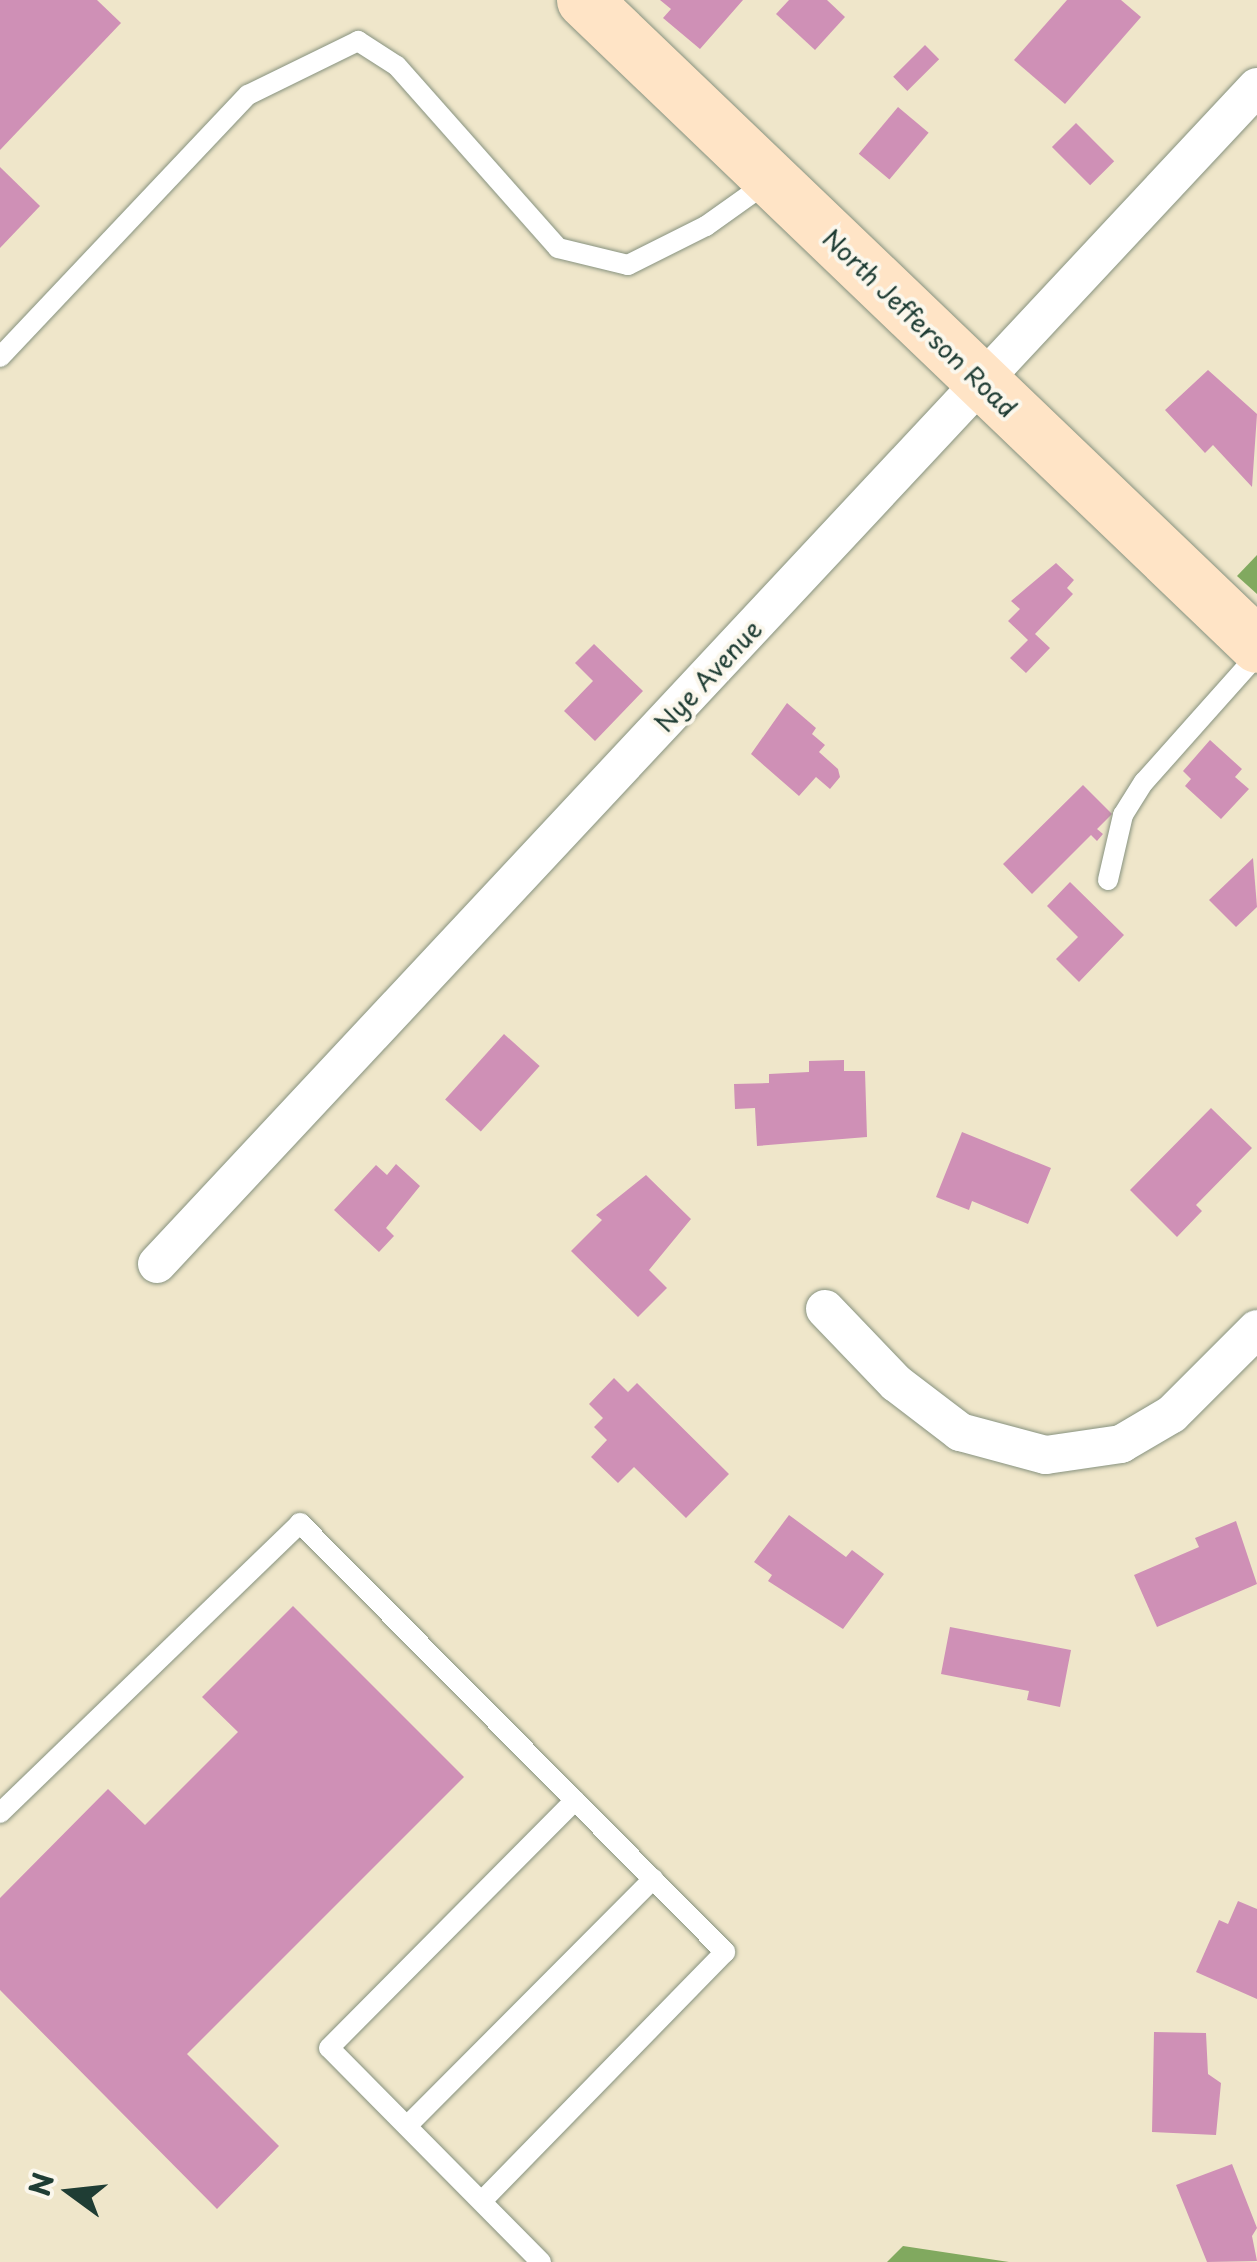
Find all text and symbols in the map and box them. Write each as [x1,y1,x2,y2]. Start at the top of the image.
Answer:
street label: North Jefferson Road [816,222,1024,424]
street label: Nye Avenue [649,614,767,738]
north arrow [20,2142,120,2242]
text: N [17,2168,64,2200]

